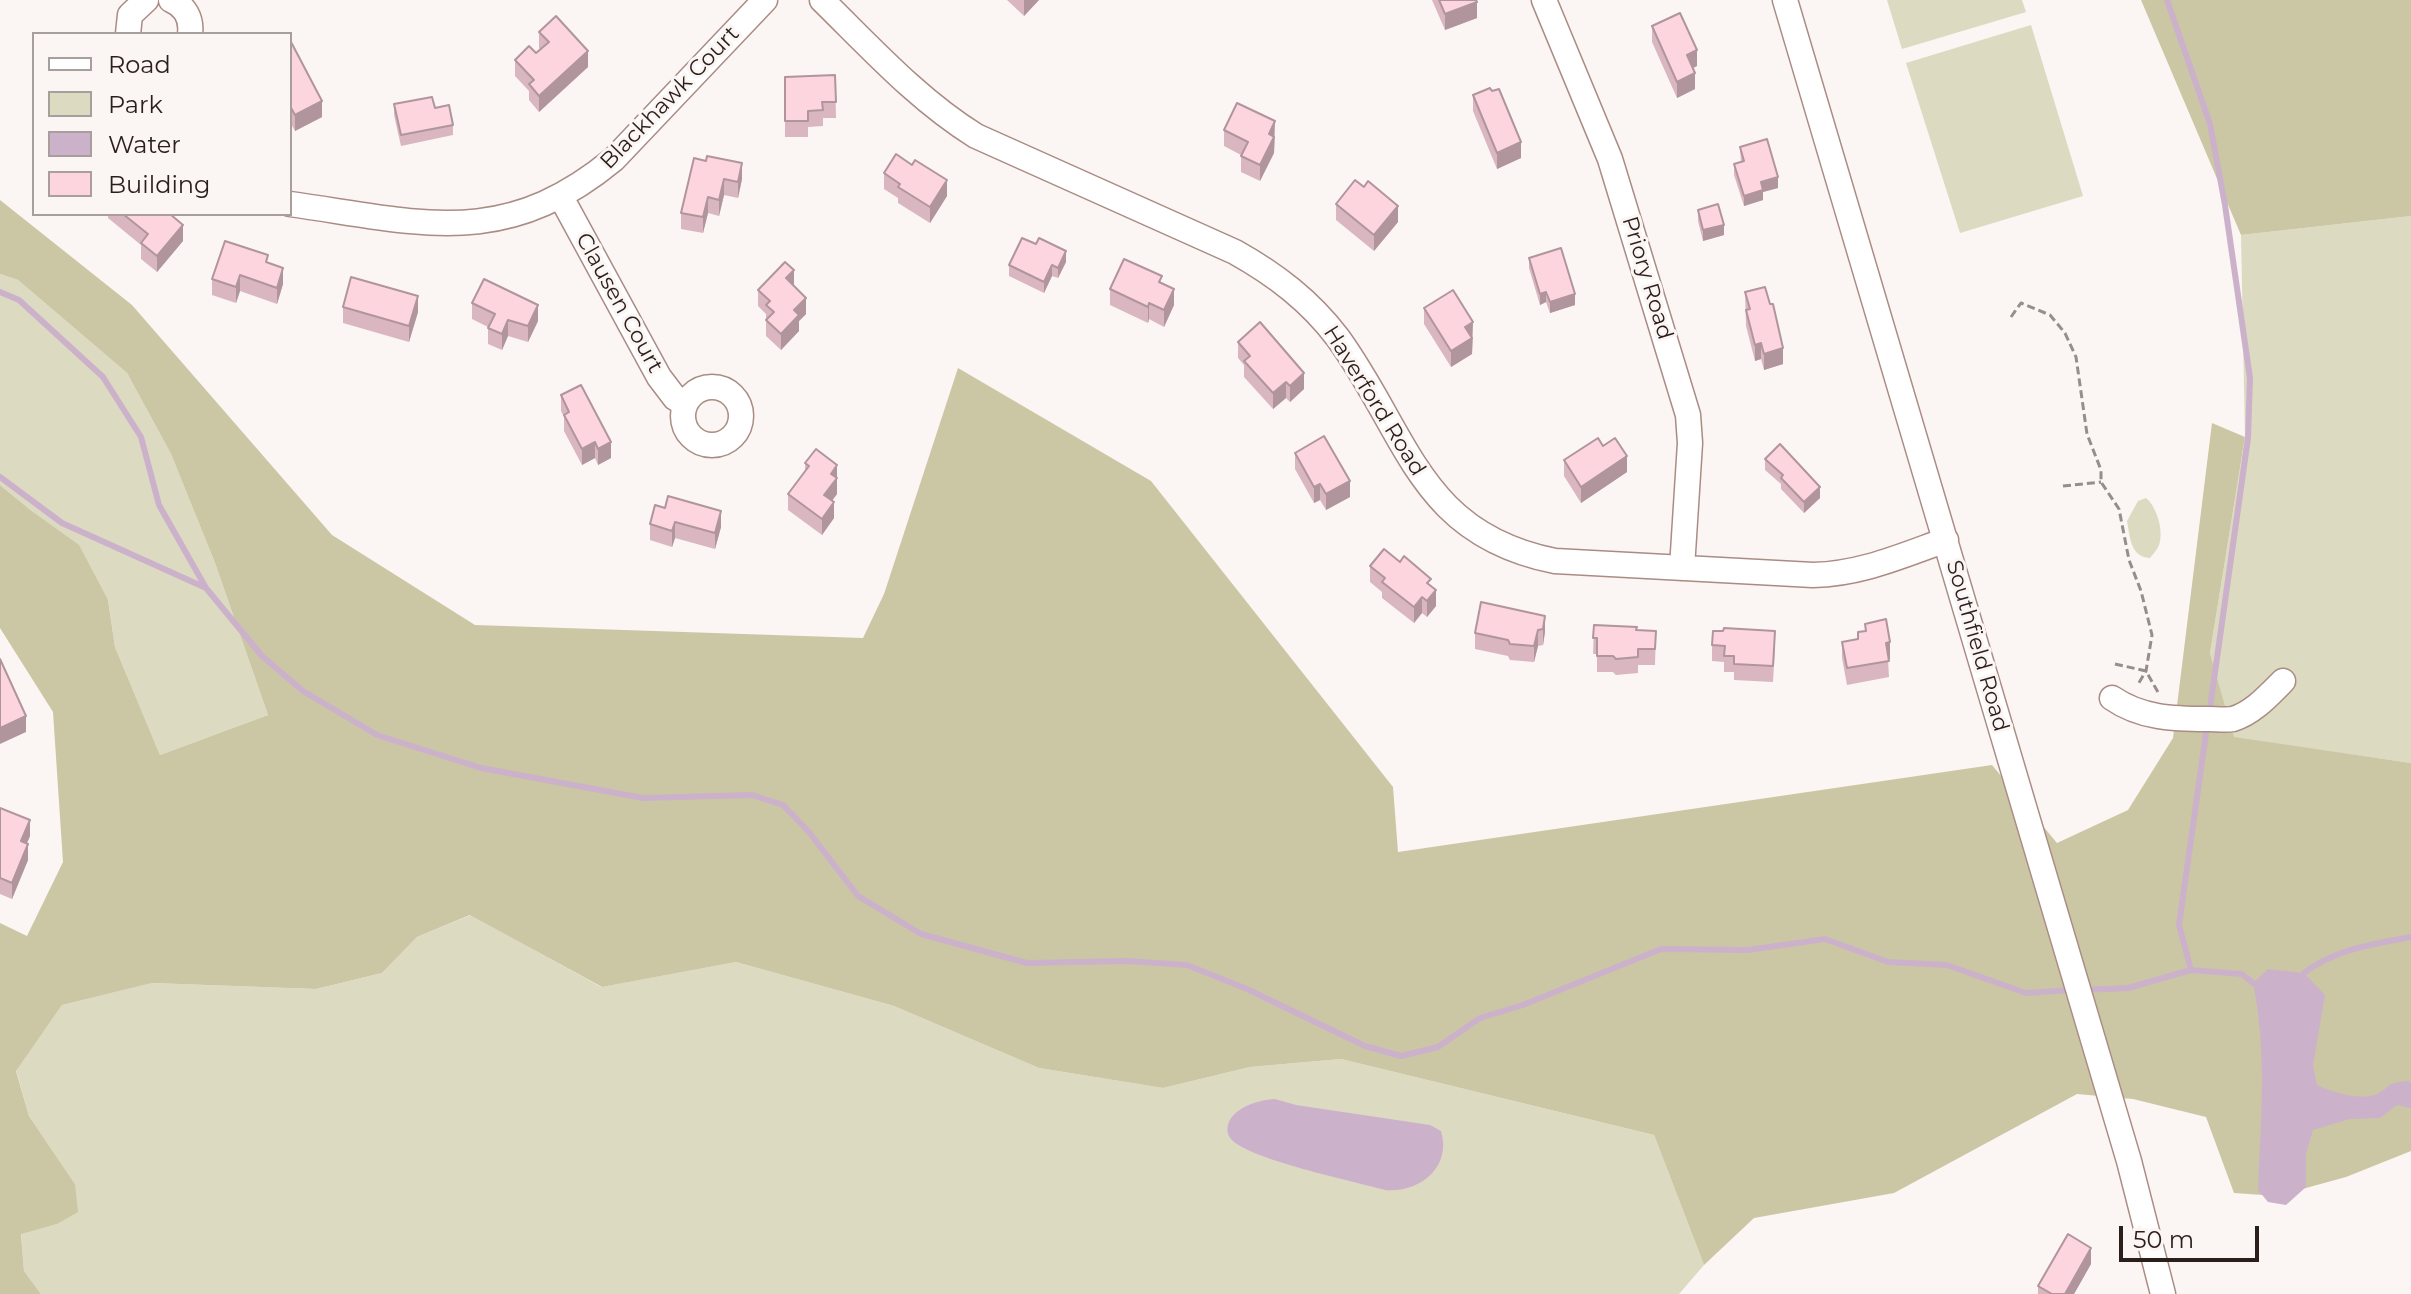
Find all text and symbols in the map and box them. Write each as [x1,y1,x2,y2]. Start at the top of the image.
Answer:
street label: Blackhawk Court [595,21,745,175]
legend [32,32,292,216]
text: Road [108,50,171,79]
text: Park [108,90,163,119]
text: Water [108,130,181,159]
text: Building [108,170,211,199]
street label: Priory Road [1616,213,1678,343]
street label: Clausen Court [570,229,668,377]
street label: Haverford Road [1317,321,1431,481]
street label: Southfield Road [1940,557,2014,735]
scale bar [2123,1210,2263,1260]
text: 50 m [2133,1225,2194,1254]

